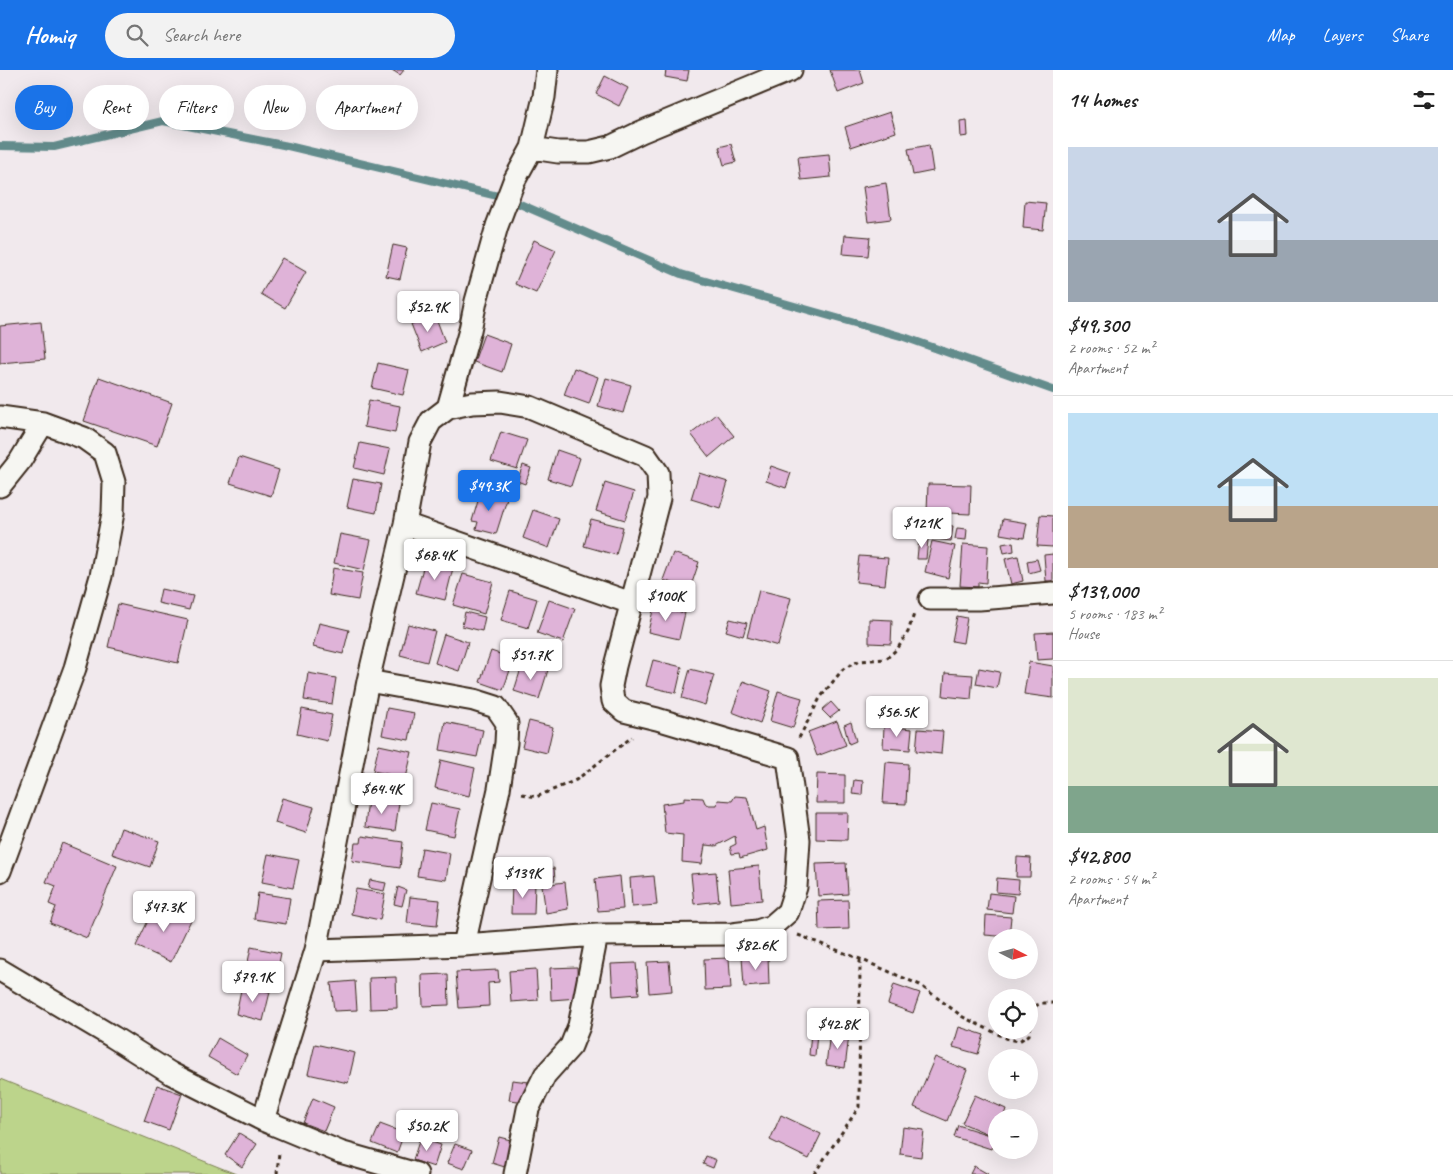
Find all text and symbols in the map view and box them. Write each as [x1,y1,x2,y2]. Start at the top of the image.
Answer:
search box [105,13,455,58]
text: Homiq [25,20,75,50]
icon: search [123,21,151,49]
text: Search here [163,23,240,47]
text: Map [1267,24,1295,46]
text: Layers [1323,24,1362,46]
text: Share [1390,24,1428,46]
chip: Buy [15,85,73,130]
chip: Rent [83,85,149,130]
chip: Filters [159,85,234,130]
chip: New [244,85,306,130]
chip: Apartment [316,85,418,130]
icon: filters [1410,86,1438,114]
text: 14 homes [1068,87,1137,113]
icon: home [1208,180,1298,270]
pin: $52.9K [387,290,469,333]
text: $52.9K [408,297,448,317]
text: $49,300 [1068,312,1129,338]
text: 2 rooms · 52 m² [1068,338,1154,358]
text: Apartment [1068,358,1127,378]
icon: home [1208,445,1298,535]
pin: $49.3K [448,470,530,512]
text: $49.3K [469,476,509,496]
pin: $121K [887,506,957,549]
text: $121K [904,513,940,533]
pin: $68.4K [394,538,476,581]
text: $68.4K [415,545,455,565]
text: $139,000 [1068,578,1138,604]
pin: $100K [631,580,701,622]
text: $100K [648,586,684,606]
text: 5 rooms · 183 m² [1068,604,1162,624]
text: House [1068,624,1099,644]
pin: $51.7K [490,638,572,681]
text: $51.7K [511,645,551,665]
pin: $56.5K [856,696,938,738]
text: $56.5K [877,702,917,722]
icon: home [1208,710,1298,800]
pin: $64.4K [341,772,423,815]
text: $64.4K [362,779,402,799]
text: $42,800 [1068,843,1129,869]
pin: $139K [488,856,558,899]
text: $139K [505,863,541,883]
text: 2 rooms · 54 m² [1068,869,1154,889]
text: Apartment [1068,889,1127,909]
pin: $47.3K [123,890,205,933]
text: $47.3K [144,897,184,917]
pin: $82.6K [715,928,797,971]
north arrow [988,929,1038,979]
map controls [988,929,1038,1159]
text: $82.6K [736,935,776,955]
pin: $79.1K [212,960,294,1003]
text: $79.1K [233,967,273,987]
button: locate [988,989,1038,1039]
pin: $42.8K [797,1008,879,1050]
text: $42.8K [818,1014,858,1034]
button: + [988,1049,1038,1099]
button: − [988,1109,1038,1159]
pin: $50.2K [386,1110,468,1152]
text: $50.2K [407,1116,447,1136]

